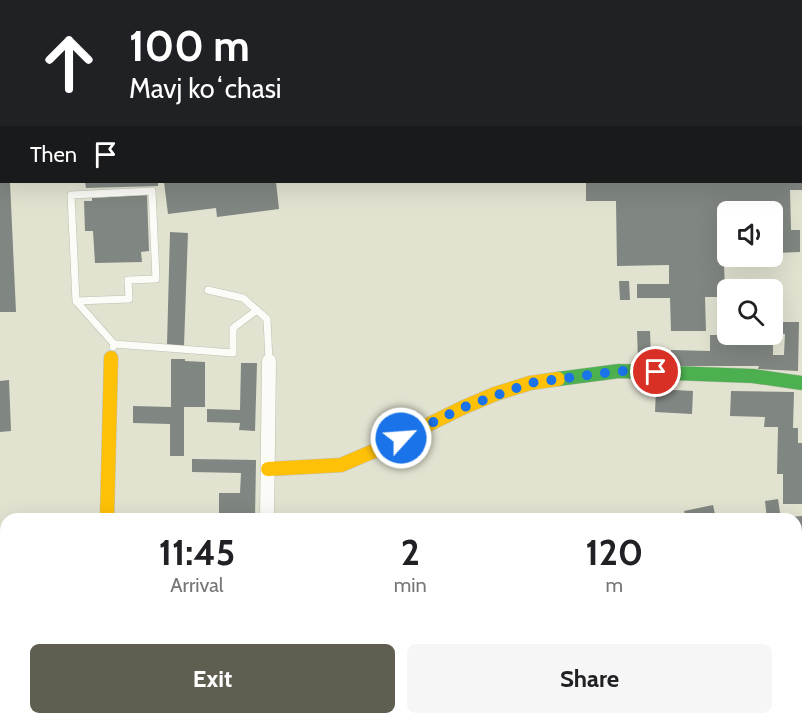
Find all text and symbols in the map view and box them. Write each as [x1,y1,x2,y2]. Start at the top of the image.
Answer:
text: 100 m [129,20,250,72]
icon: ahead [30,24,108,102]
text: Mavj koʻchasi [129,72,282,105]
icon: arrive [89,138,122,171]
text: Then [30,141,77,168]
map controls [717,201,783,345]
button: sound [717,201,783,267]
button: search [717,279,783,345]
pin [630,346,681,397]
icon: arrive [639,355,672,388]
position arrow [369,406,433,470]
text: 11:45 [159,530,235,574]
text: 2 [401,530,420,574]
text: 120 [585,530,643,574]
text: Arrival [170,573,224,597]
text: min [394,573,427,597]
text: m [606,573,623,597]
button: Exit [30,644,395,713]
button: Share [407,644,772,713]

